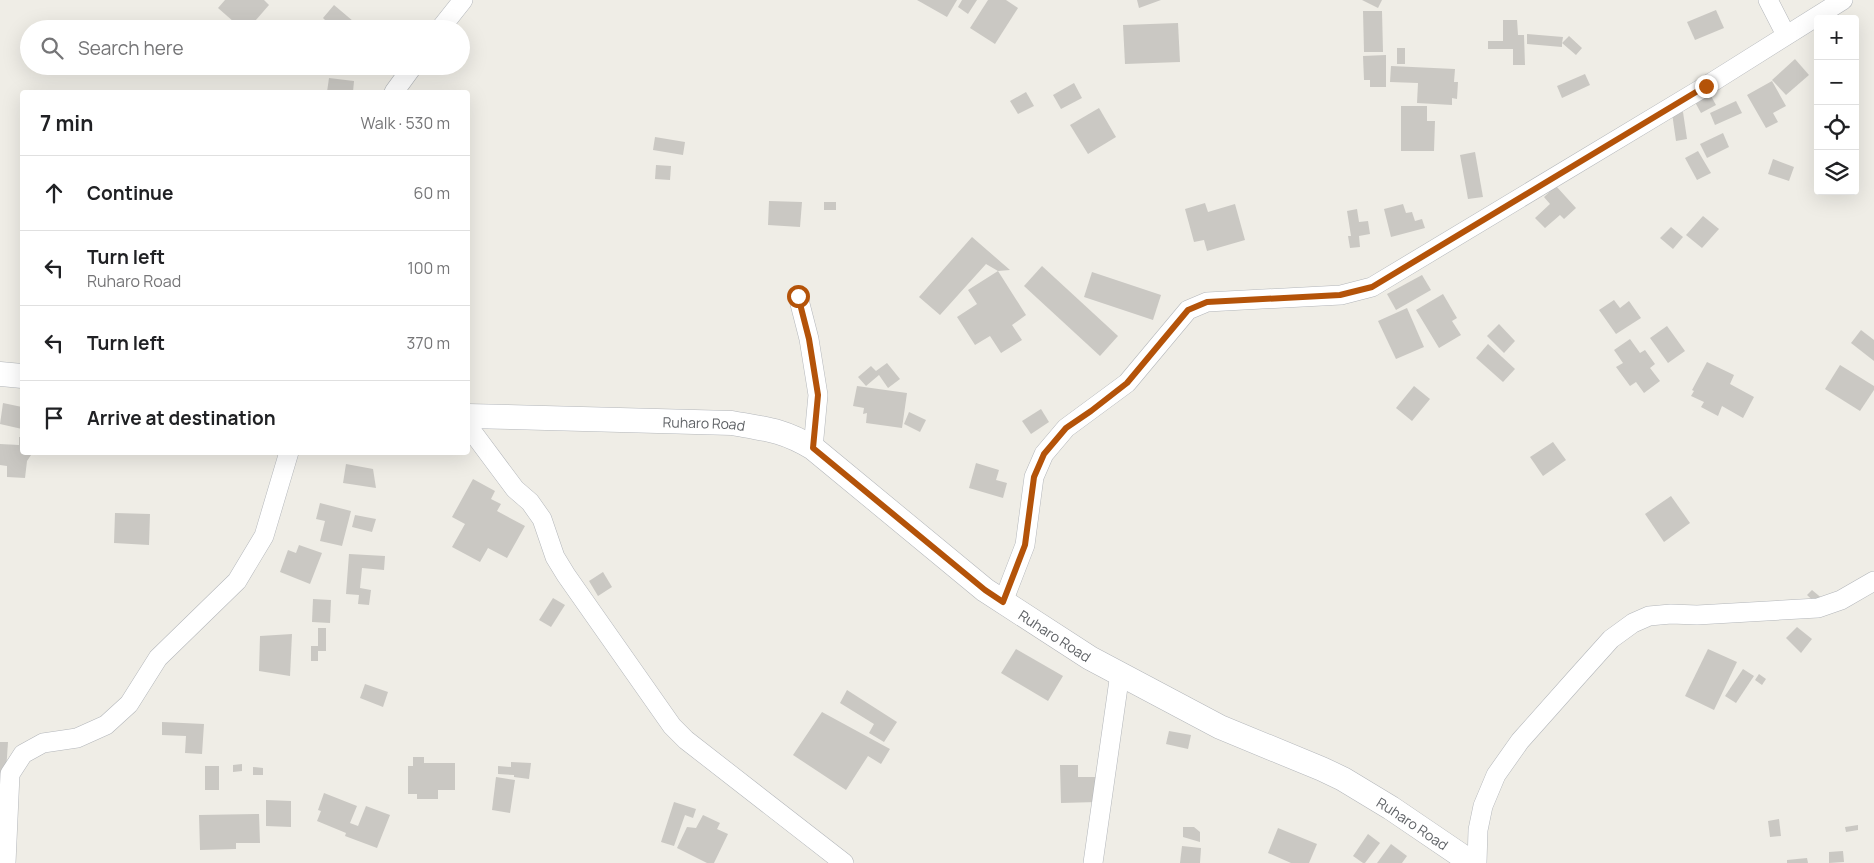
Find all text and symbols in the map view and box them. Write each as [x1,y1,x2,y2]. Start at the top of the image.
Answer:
map controls [1814,15,1859,195]
button: + [1814,15,1859,60]
search box [20,20,470,75]
icon: search [38,34,66,62]
text: Search here [78,35,184,61]
button: − [1814,60,1859,105]
route end [1695,75,1718,98]
button: locate [1814,105,1859,150]
text: 7 min [40,109,93,137]
text: Walk · 530 m [361,112,450,134]
button: layers [1814,150,1859,195]
icon: ahead [40,179,68,207]
text: Continue [87,180,173,206]
text: 60 m [414,182,450,204]
text: Turn left [87,244,165,270]
icon: left [40,254,68,282]
text: 100 m [407,257,450,279]
text: Ruharo Road [87,270,181,292]
route start [787,285,810,308]
icon: left [40,329,68,357]
text: Turn left [87,330,165,356]
text: 370 m [407,332,450,354]
icon: arrive [40,404,68,432]
text: Arrive at destination [87,405,276,431]
street label: Ruharo Road [662,412,747,435]
street label: Ruharo Road [1015,605,1095,666]
street label: Ruharo Road [1373,792,1452,854]

